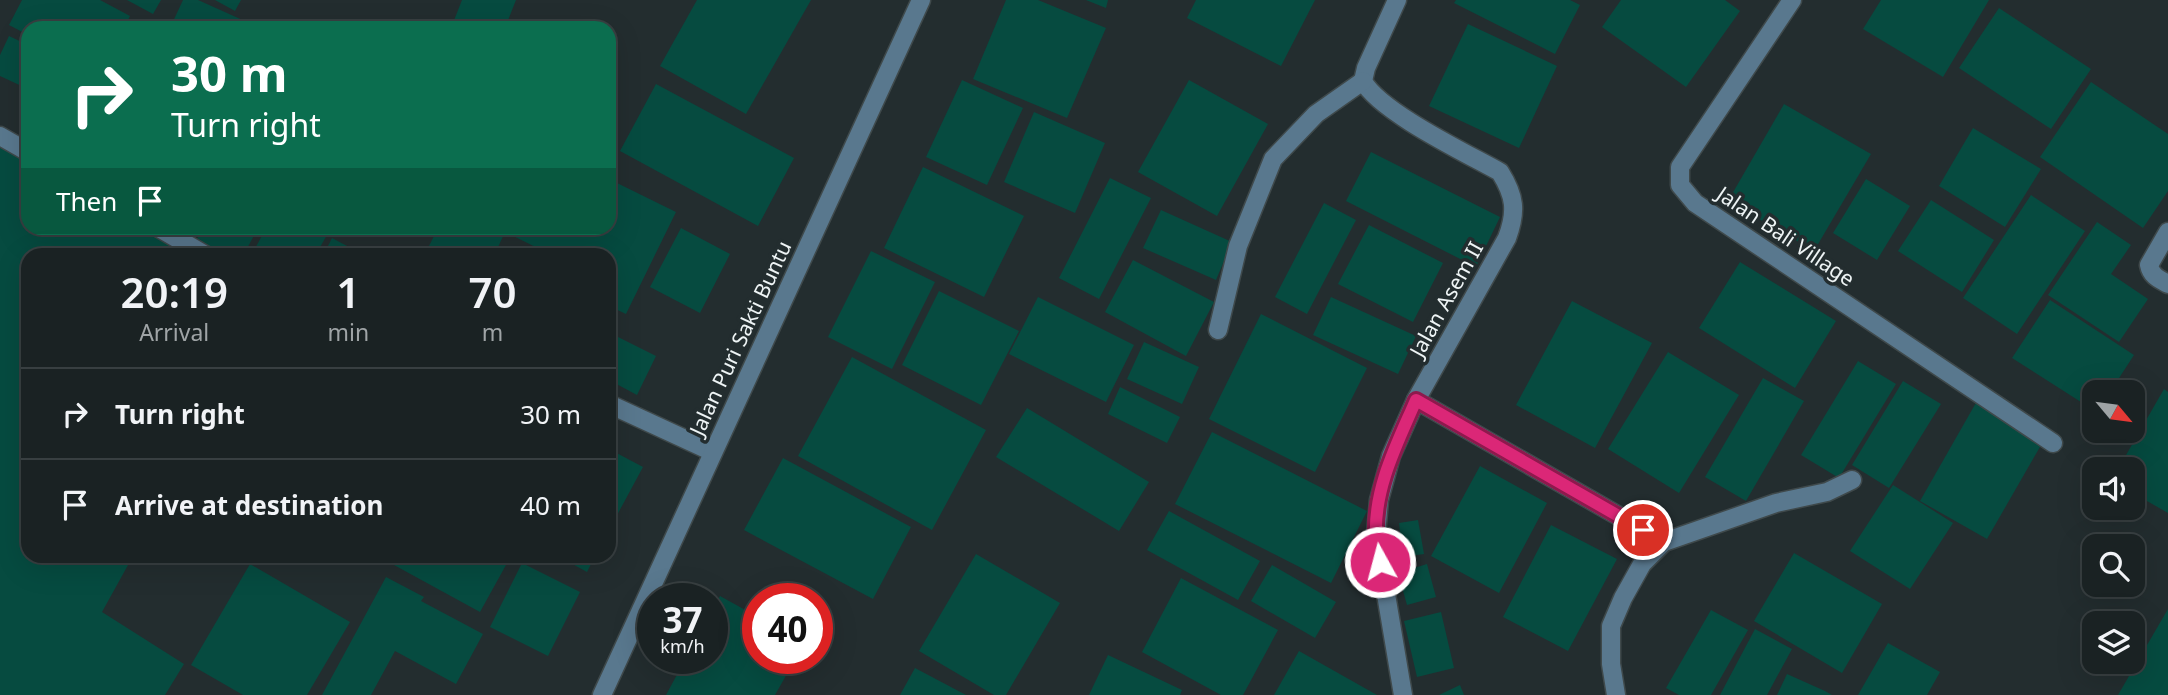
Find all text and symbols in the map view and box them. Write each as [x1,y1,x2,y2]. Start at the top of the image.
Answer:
text: 30 m [171,40,288,106]
icon: right [56,49,147,140]
text: Turn right [171,103,321,146]
street label: Jalan Bali Village [1710,178,1860,292]
icon: arrive [131,182,169,220]
text: Then [56,183,117,219]
street label: Jalan Puri Sakti Buntu [682,236,797,442]
street label: Jalan Asem II [1402,236,1489,363]
text: 20:19 [120,263,228,320]
text: 1 [336,263,360,320]
text: 70 [469,263,517,320]
text: Arrival [139,316,209,348]
text: min [327,316,369,348]
text: m [482,316,503,348]
north arrow [2082,380,2146,443]
map controls [2082,380,2145,674]
icon: right [56,395,94,433]
text: Turn right [115,396,245,432]
text: 30 m [520,396,581,432]
button: sound [2082,457,2145,520]
icon: arrive [56,486,94,524]
text: Arrive at destination [115,487,384,523]
text: 40 m [520,487,581,523]
pin [1613,500,1673,560]
icon: arrive [1624,511,1662,549]
position arrow [1343,525,1417,599]
button: search [2082,534,2145,597]
speed limit sign: 40 [742,583,833,674]
text: 37 [662,596,703,643]
button: layers [2082,611,2145,674]
text: km/h [660,634,705,658]

